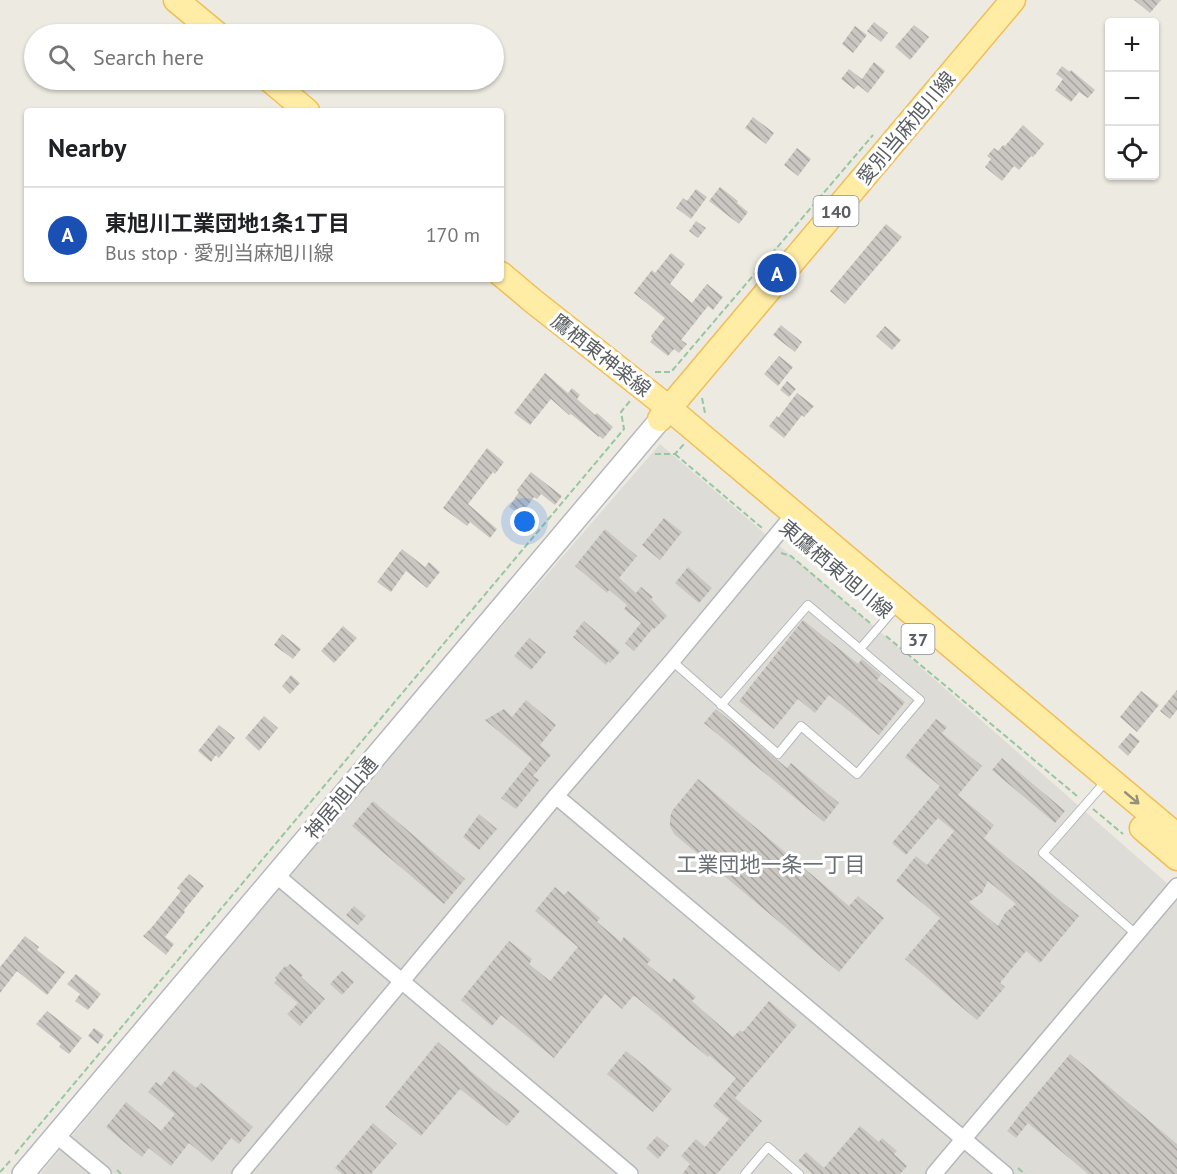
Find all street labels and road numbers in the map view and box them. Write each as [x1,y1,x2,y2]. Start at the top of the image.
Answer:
street label: 愛別当麻旭川線 [851,66,961,190]
road number: 140 [814,196,858,226]
street label: 鷹栖東神楽線 [546,308,656,402]
street label: 東鷹栖東旭川線 [774,514,898,624]
road number: 37 [902,624,934,654]
street label: 神居旭山通 [299,751,383,845]

